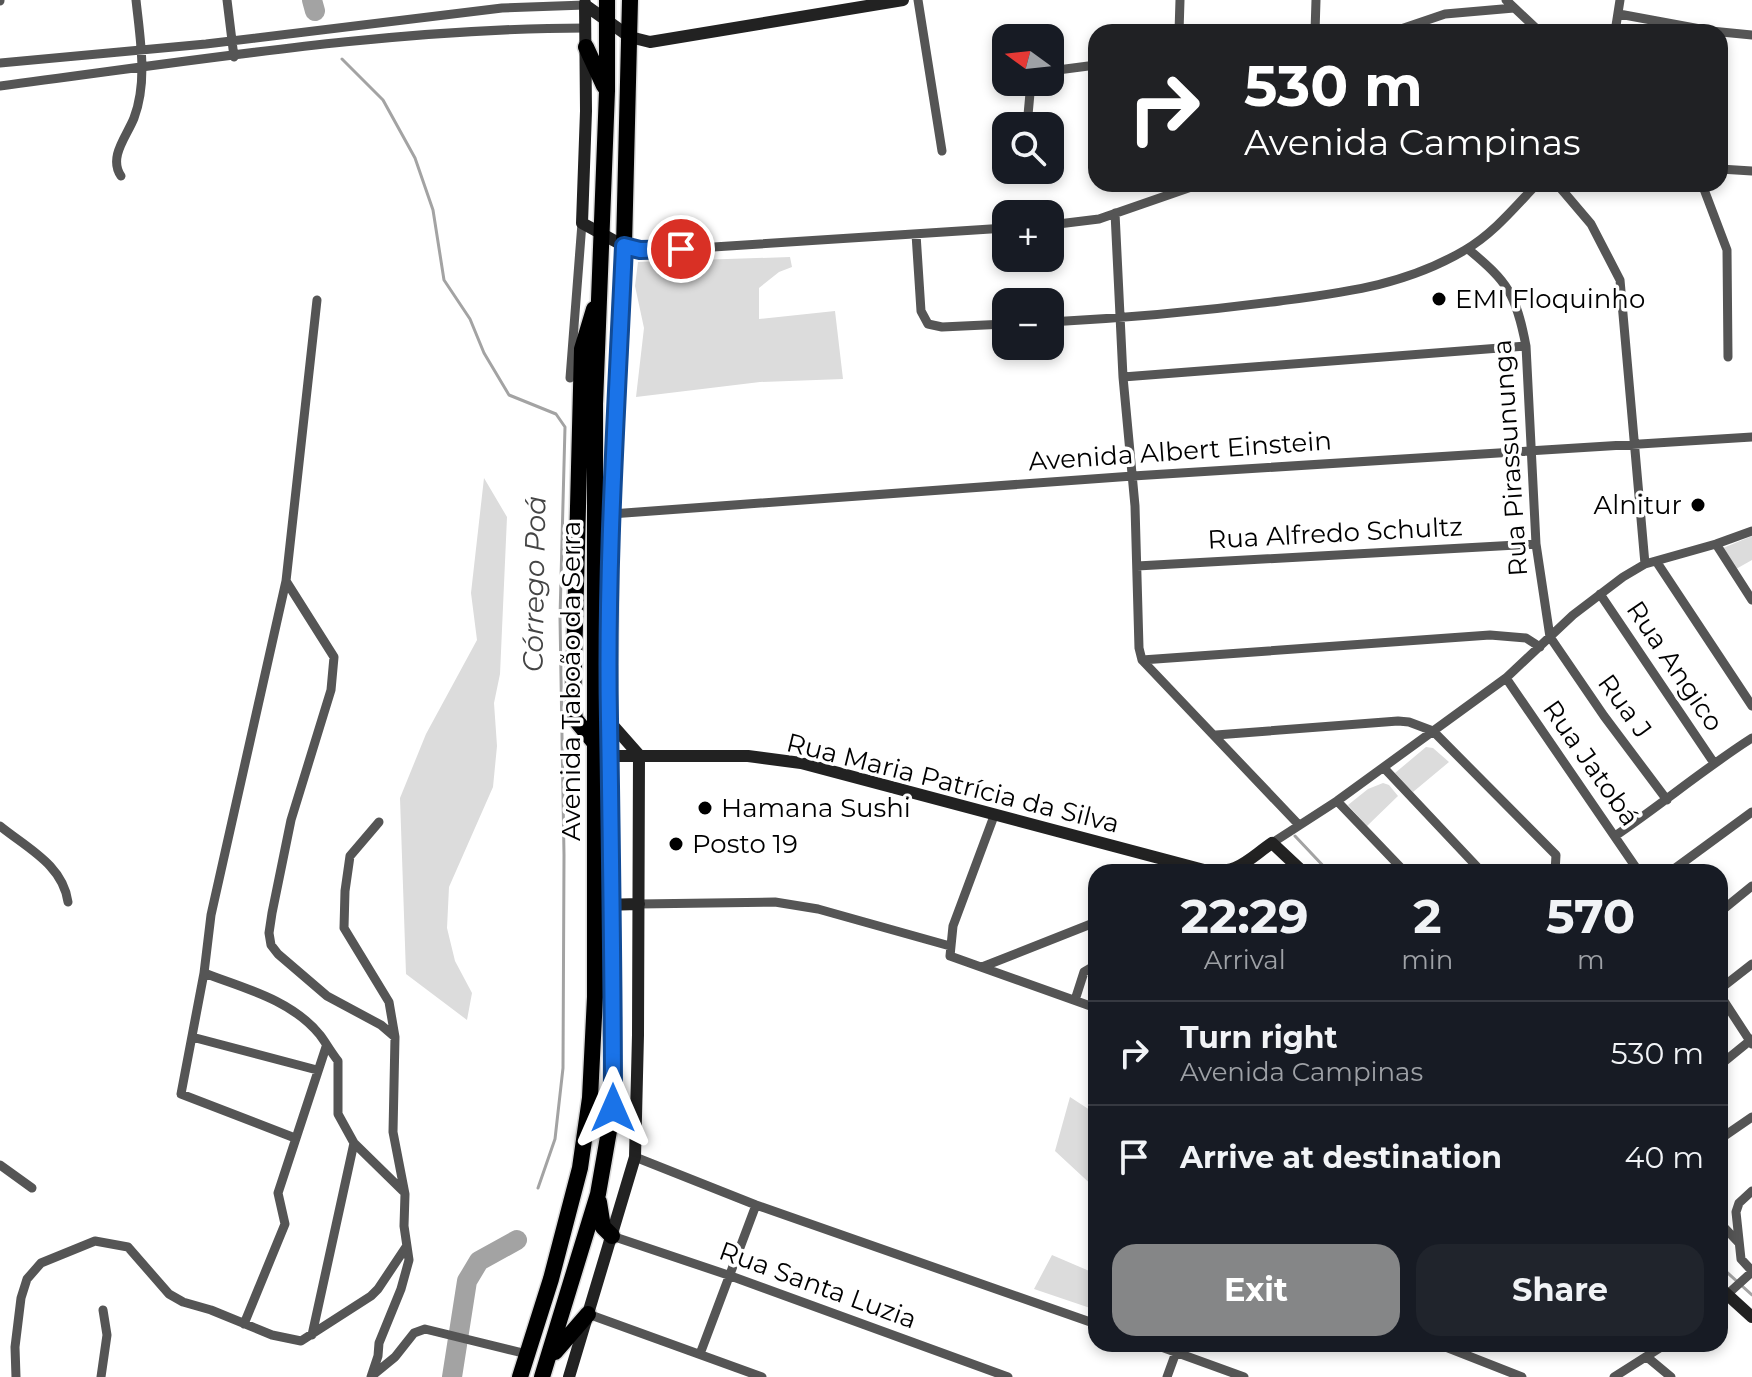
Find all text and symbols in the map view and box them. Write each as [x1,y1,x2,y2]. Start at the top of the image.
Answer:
north arrow [992,24,1064,96]
map controls [992,24,1064,360]
text: 530 m [1244,52,1423,120]
icon: right [1112,56,1216,160]
button: search [992,112,1064,184]
text: Avenida Campinas [1244,120,1581,164]
button: + [992,200,1064,272]
pin [647,215,715,283]
icon: arrive [659,227,703,271]
place label: EMI Floquinho [1455,283,1645,315]
button: − [992,288,1064,360]
marker: EMI Floquinho [1430,290,1448,308]
street label: Rua Pirassununga [1486,338,1534,578]
street label: Avenida Albert Einstein [1027,424,1333,478]
place label: Alnitur [1594,489,1682,521]
water label: Córrego Poá [515,496,553,672]
marker: Alnitur [1689,496,1707,514]
street label: Rua Alfredo Schultz [1207,510,1463,556]
street label: Avenida Taboão da Serra [555,521,587,841]
street label: Rua Angico [1620,595,1730,737]
street label: Rua J [1591,668,1659,744]
street label: Rua Jatobá [1536,694,1646,832]
street label: Rua Maria Patrícia da Silva [783,726,1123,840]
place label: Hamana Sushi [721,792,911,824]
marker: Hamana Sushi [696,799,714,817]
place label: Posto 19 [692,828,798,860]
marker: Posto 19 [667,835,685,853]
text: 22:29 [1181,887,1309,945]
text: 2 [1413,887,1442,945]
text: 570 [1546,887,1635,945]
text: Arrival [1204,944,1286,976]
text: min [1401,944,1453,976]
text: m [1577,944,1605,976]
text: Turn right [1180,1019,1337,1056]
icon: right [1112,1031,1156,1075]
text: 530 m [1611,1035,1704,1072]
text: Avenida Campinas [1180,1056,1423,1088]
position arrow [571,1066,655,1150]
icon: arrive [1112,1135,1156,1179]
text: Arrive at destination [1180,1139,1502,1176]
text: 40 m [1625,1139,1704,1176]
street label: Rua Santa Luzia [715,1234,921,1336]
button: Exit [1112,1244,1400,1336]
button: Share [1416,1244,1704,1336]

